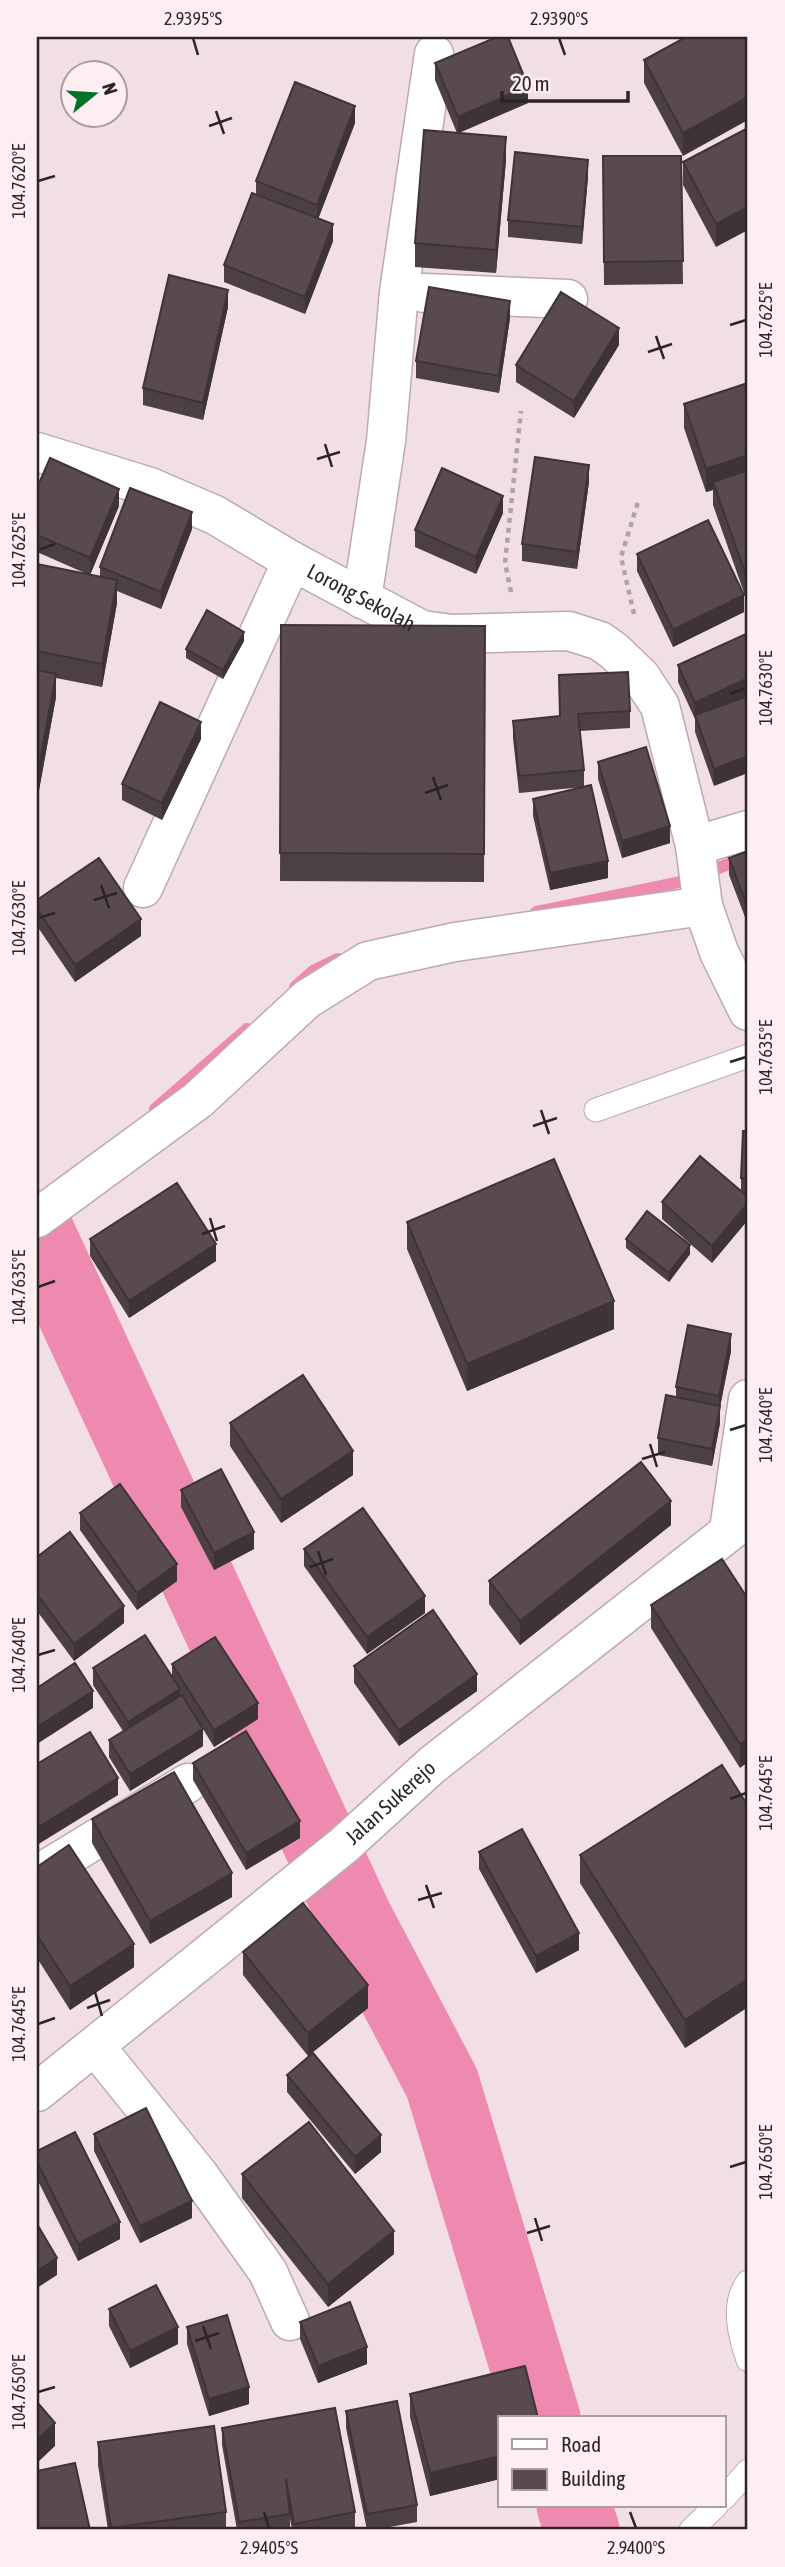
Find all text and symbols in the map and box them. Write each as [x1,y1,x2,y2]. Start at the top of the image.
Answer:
text: 2.9395°S [164,8,222,29]
text: 2.9390°S [530,8,588,29]
north arrow [60,60,130,130]
scale bar [502,60,628,104]
text: 20 m [512,71,550,95]
text: N [98,80,122,97]
text: 104.7620°E [8,143,29,219]
text: 104.7625°E [755,282,776,358]
text: 104.7625°E [8,512,29,588]
street label: Lorong Sekolah [303,558,420,635]
text: 104.7630°E [755,650,776,726]
text: 104.7630°E [8,880,29,956]
text: 104.7635°E [755,1019,776,1095]
text: 104.7635°E [8,1249,29,1325]
text: 104.7640°E [755,1387,776,1463]
text: 104.7640°E [8,1617,29,1693]
street label: Jalan Sukerejo [340,1755,440,1849]
text: 104.7645°E [755,1755,776,1831]
text: 104.7645°E [8,1986,29,2062]
text: 104.7650°E [755,2124,776,2200]
text: 104.7650°E [8,2354,29,2430]
legend [498,2416,726,2508]
text: Road [561,2432,601,2456]
text: Building [561,2466,625,2490]
text: 2.9405°S [240,2537,298,2558]
text: 2.9400°S [607,2537,665,2558]

